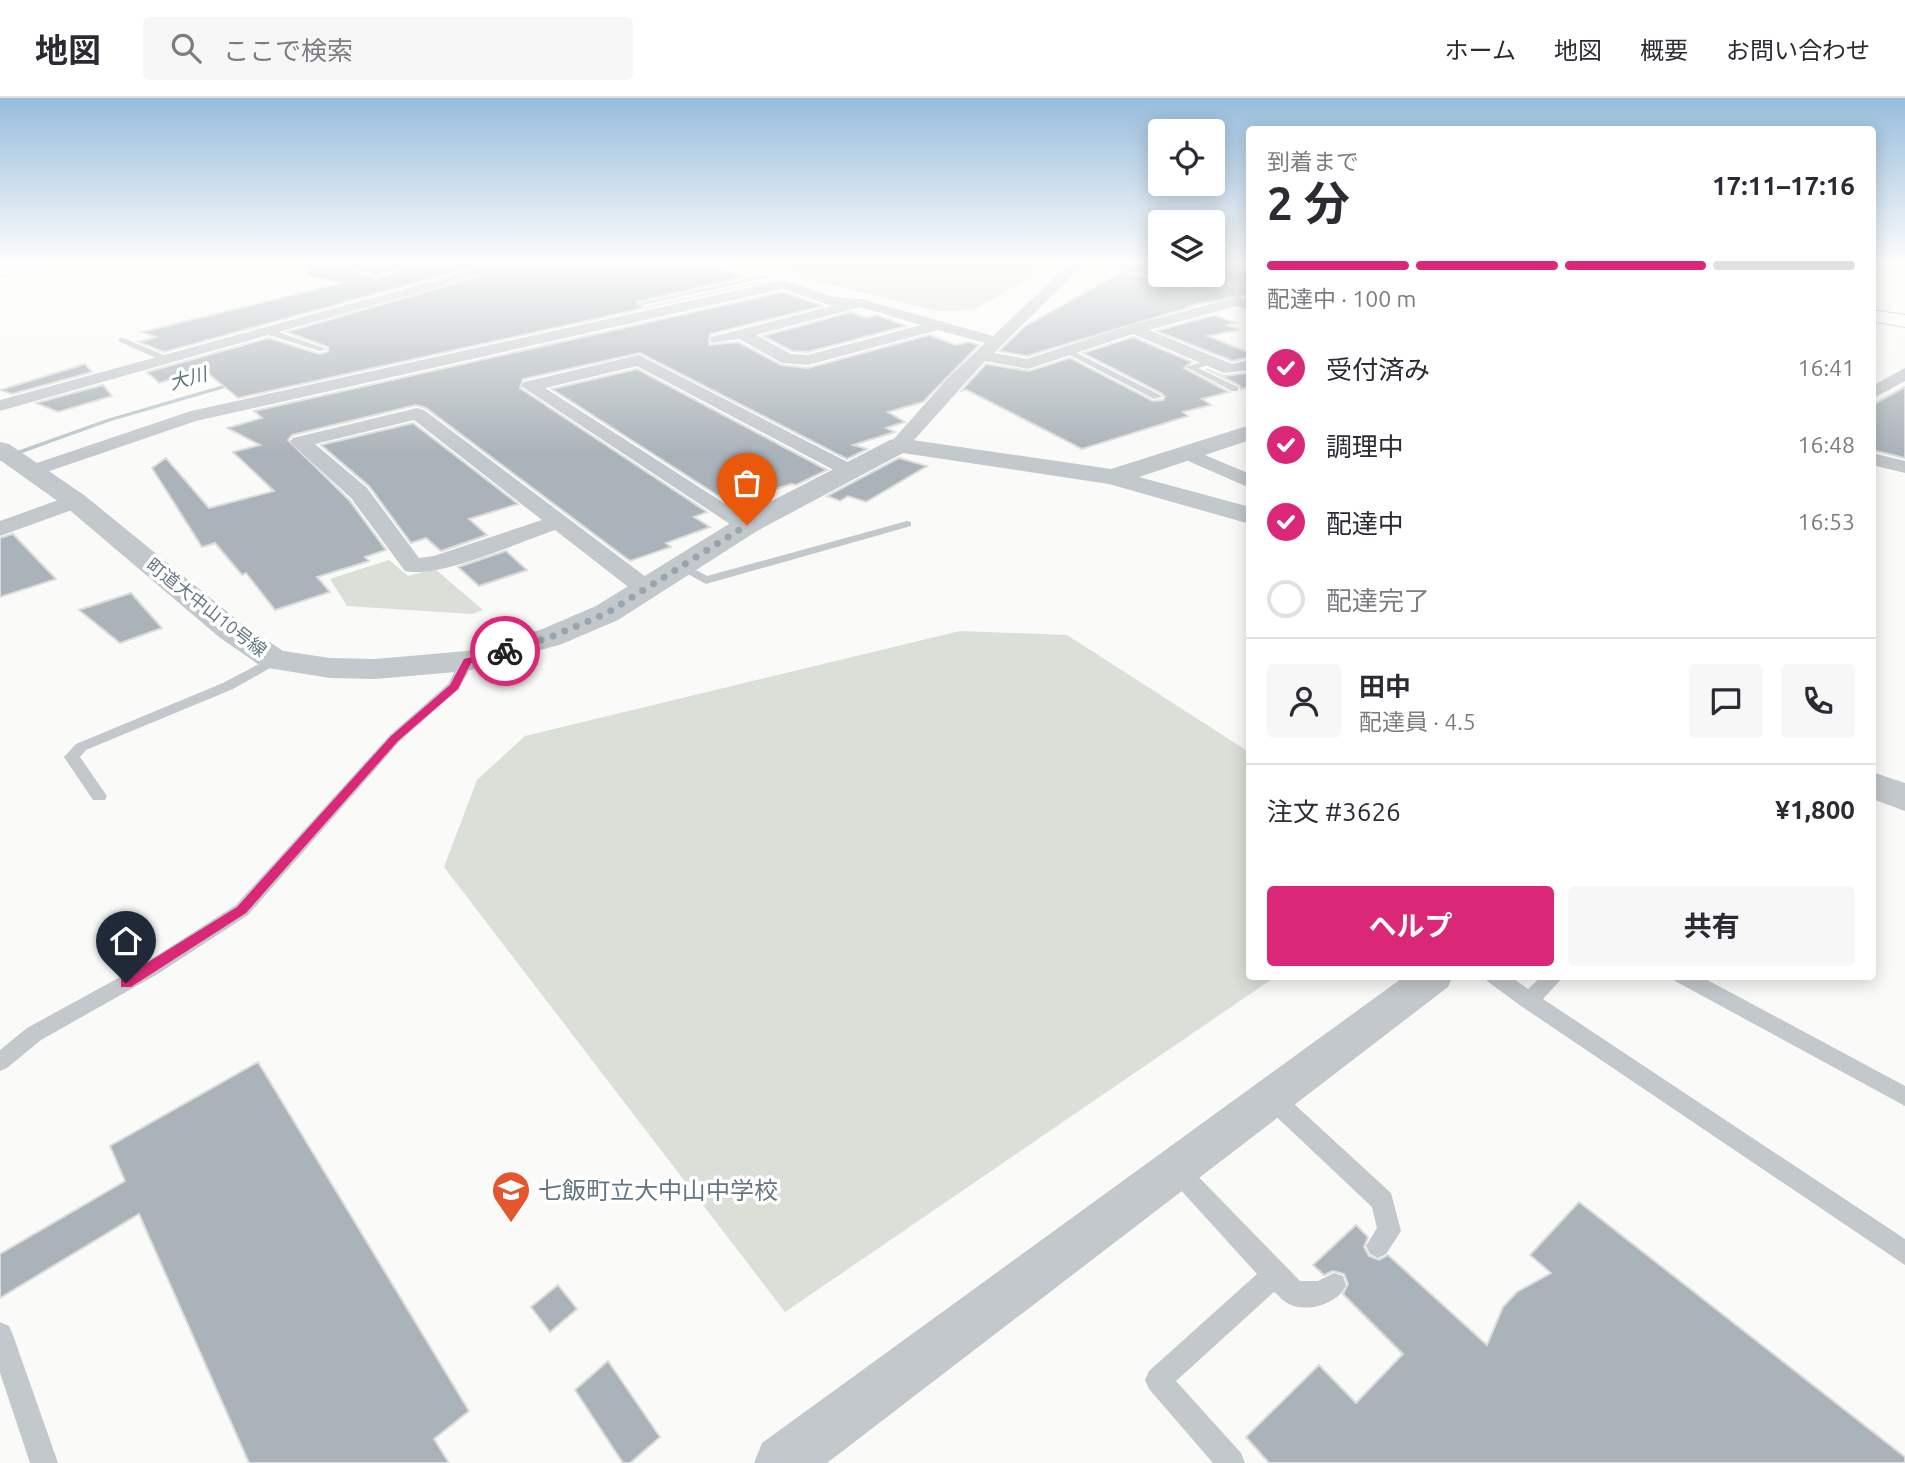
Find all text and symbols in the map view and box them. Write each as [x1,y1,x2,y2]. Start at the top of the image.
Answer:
search box [143,17,633,80]
icon: search [167,29,205,67]
text: 地図 [35,31,101,68]
text: ここで検索 [223,36,353,65]
text: ホーム [1445,37,1516,64]
text: 地図 [1554,37,1602,64]
text: 概要 [1640,37,1688,64]
text: お問い合わせ [1726,37,1870,64]
map controls [1148,119,1225,287]
button: locate [1148,119,1225,196]
text: 到着まで [1267,149,1359,174]
text: 17:11–17:16 [1712,171,1855,200]
text: 2 分 [1267,177,1350,229]
button: layers [1148,210,1225,287]
text: 配達中 · 100 m [1267,286,1416,311]
icon: check [1267,349,1305,387]
text: 受付済み [1326,355,1430,384]
text: 16:41 [1797,355,1855,380]
water label: 大川 [167,362,211,394]
icon: check [1267,426,1305,464]
text: 調理中 [1326,432,1404,461]
text: 16:48 [1797,432,1855,457]
pin [717,453,777,525]
icon: bag [728,464,766,502]
icon: check [1267,503,1305,541]
text: 配達中 [1326,509,1404,538]
text: 16:53 [1797,509,1855,534]
street label: 町道大中山10号線 [143,554,271,660]
text: 配達完了 [1326,586,1430,615]
courier [470,616,540,686]
icon: bike [486,632,524,670]
button: person [1267,664,1341,738]
button: chat [1689,664,1763,738]
button: phone [1781,664,1855,738]
text: 田中 [1359,672,1411,701]
text: 配達員 · 4.5 [1359,709,1476,734]
text: ¥1,800 [1775,795,1855,824]
text: 注文 #3626 [1267,797,1401,826]
button: ヘルプ [1267,886,1554,966]
button: 共有 [1568,886,1855,966]
pin [96,911,156,983]
icon: home [107,922,145,960]
school or university icon: 七飯町立大中山中学校 [490,1169,532,1224]
place label: 七飯町立大中山中学校 [538,1177,778,1204]

